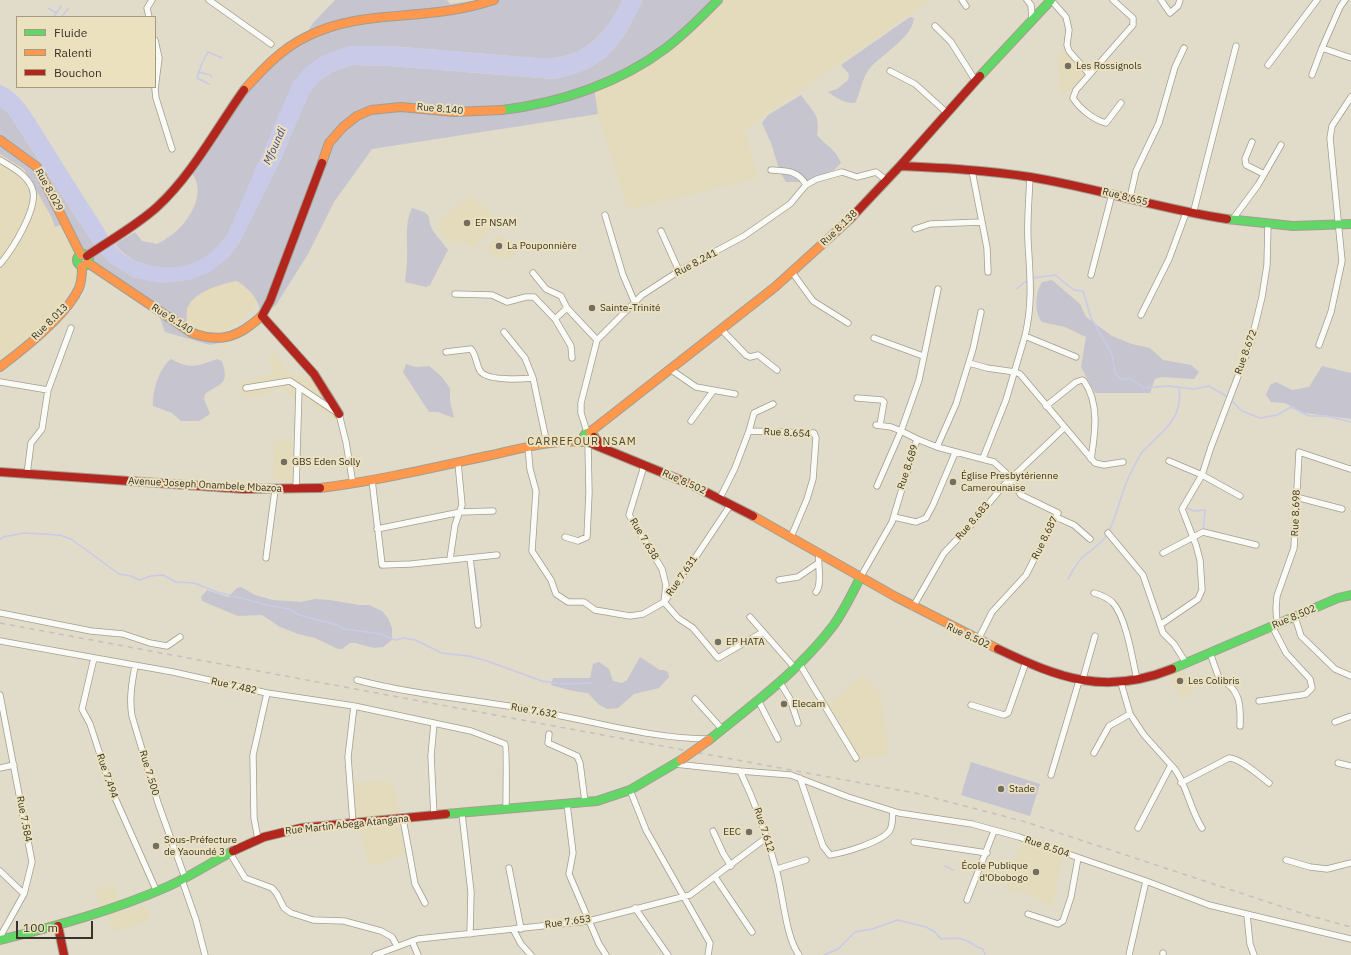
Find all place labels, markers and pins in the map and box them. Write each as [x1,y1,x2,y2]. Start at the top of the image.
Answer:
place label: Les Rossignols [1076,60,1142,72]
marker: Les Rossignols [1063,61,1073,71]
place label: EP NSAM [475,217,517,229]
marker: EP NSAM [462,218,472,228]
place label: La Pouponnière [507,240,577,252]
marker: La Pouponnière [494,241,504,251]
place label: Sainte-Trinité [600,302,660,314]
marker: Sainte-Trinité [587,303,597,313]
place label: GBS Eden Solly [292,456,360,468]
marker: GBS Eden Solly [279,457,289,467]
place label: Église Presbytérienne Camerounaise [961,470,1058,494]
marker: Église Presbytérienne Camerounaise [948,477,958,487]
place label: EP HATA [726,636,765,648]
marker: EP HATA [713,637,723,647]
place label: Les Colibris [1188,675,1239,687]
marker: Les Colibris [1175,676,1185,686]
place label: Elecam [792,698,825,710]
marker: Elecam [779,699,789,709]
place label: Stade [1009,783,1035,795]
marker: Stade [996,784,1006,794]
place label: EEC [723,826,741,838]
marker: EEC [744,827,754,837]
place label: Sous-Préfecture de Yaoundé 3 [164,834,237,858]
marker: Sous-Préfecture de Yaoundé 3 [151,841,161,851]
place label: École Publique d'Obobogo [961,860,1028,884]
marker: École Publique d'Obobogo [1031,867,1041,877]

